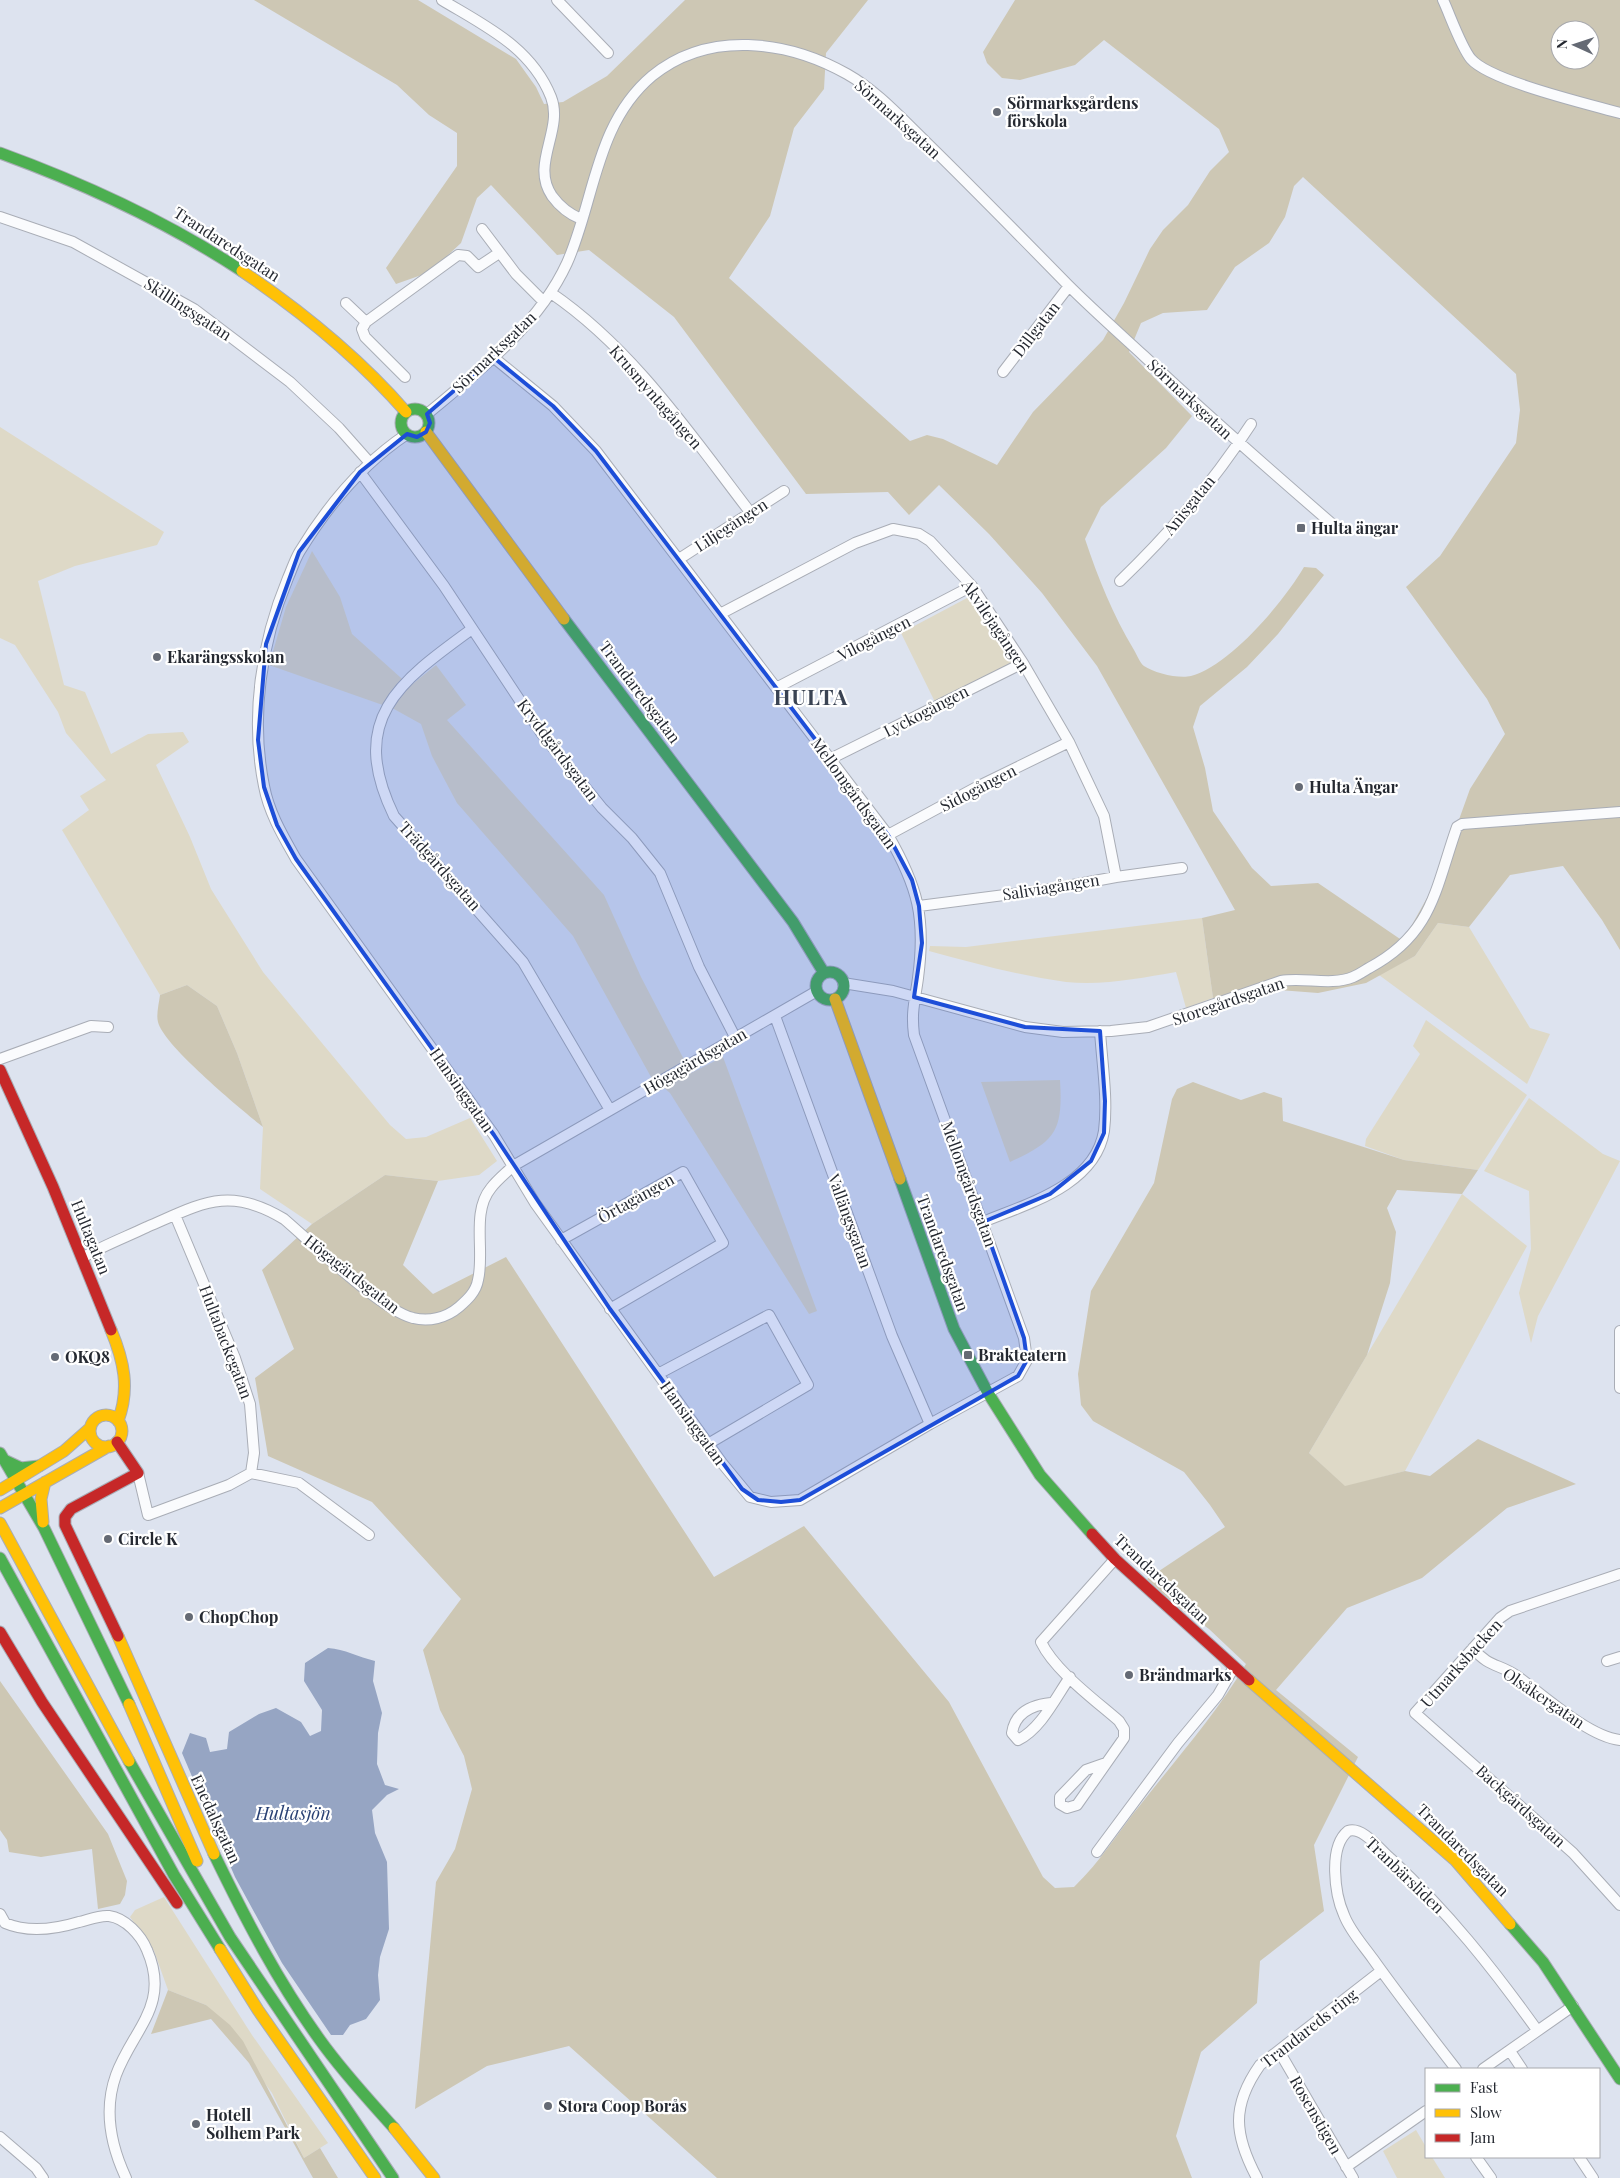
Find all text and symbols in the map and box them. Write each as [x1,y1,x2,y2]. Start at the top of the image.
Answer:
north arrow [1550,20,1600,70]
text: N [1552,39,1571,50]
street label: Sörmarksgatan [851,74,946,163]
place label: Sörmarksgårdens förskola [1007,92,1138,131]
marker: Sörmarksgårdens förskola [991,106,1003,118]
street label: Trandaredsgatan [170,201,285,286]
street label: Skillingsgatan [140,272,236,345]
street label: Dillgatan [1007,296,1064,361]
street label: Sörmarksgatan [447,306,540,397]
street label: Krusmyntagången [605,340,708,453]
street label: Sörmarksgatan [1143,354,1238,444]
street label: Anisgatan [1158,470,1219,540]
street label: Liljegången [690,493,771,556]
place label: Hulta ängar [1311,517,1399,538]
marker: Hulta ängar [1295,522,1307,534]
street label: Akvilejagången [957,574,1035,677]
street label: Vilogången [833,610,914,665]
street label: Trandaredsgatan [595,636,686,747]
place label: Ekarängsskolan [167,646,285,667]
marker: Ekarängsskolan [151,651,163,663]
street label: Lyckogången [880,680,972,741]
district label: HULTA [774,682,848,710]
street label: Kryddgårdsgatan [513,694,604,806]
street label: Mellomgårdsgatan [807,733,902,853]
street label: Sidogången [936,759,1020,816]
place label: Hulta Ängar [1309,776,1399,797]
marker: Hulta Ängar [1293,781,1305,793]
street label: Trädgårdsgatan [395,817,486,915]
street label: Saliviagången [1001,868,1101,905]
street label: Storegårdsgatan [1169,971,1287,1029]
street label: Högagärdsgatan [639,1022,751,1099]
street label: Hansinggatan [426,1043,500,1137]
street label: Mellomgårdsgatan [937,1118,1002,1250]
street label: Örtagången [594,1168,678,1227]
street label: Vallängsgatan [823,1170,877,1271]
street label: Trandaredsgatan [913,1192,974,1314]
street label: Hultagatan [67,1196,116,1278]
street label: Högagärdsgatan [300,1230,405,1318]
street label: Hultabackegatan [195,1282,258,1402]
place label: Brakteatern [978,1344,1067,1365]
place label: OKQ8 [65,1346,110,1367]
marker: Brakteatern [962,1349,974,1361]
marker: OKQ8 [49,1351,61,1363]
street label: Hansinggatan [656,1377,731,1469]
place label: Circle K [118,1528,178,1549]
street label: Trandaredsgatan [1110,1529,1215,1628]
marker: Circle K [102,1533,114,1545]
place label: ChopChop [199,1606,278,1627]
marker: ChopChop [183,1611,195,1623]
street label: Utmarksbacken [1415,1614,1506,1711]
street label: Olsåkergatan [1499,1662,1590,1733]
place label: Brändmarks [1139,1664,1231,1685]
marker: Brändmarks [1123,1669,1135,1681]
street label: Backgårdsgatan [1472,1760,1571,1852]
street label: Enedalsgatan [187,1771,246,1867]
street label: Trandaredsgatan [1413,1799,1514,1901]
water label: Hultasjön [254,1801,331,1825]
street label: Tranbärsliden [1361,1832,1450,1918]
street label: Trandareds ring [1256,1983,1362,2072]
legend [1425,2068,1600,2158]
street label: Rosenstigen [1285,2072,1348,2158]
text: Fast [1470,2077,1499,2097]
place label: Stora Coop Borås [558,2095,687,2116]
marker: Stora Coop Borås [542,2100,554,2112]
text: Slow [1470,2102,1502,2122]
place label: Hotell Solhem Park [206,2104,301,2143]
marker: Hotell Solhem Park [190,2118,202,2130]
text: Jam [1469,2127,1496,2147]

